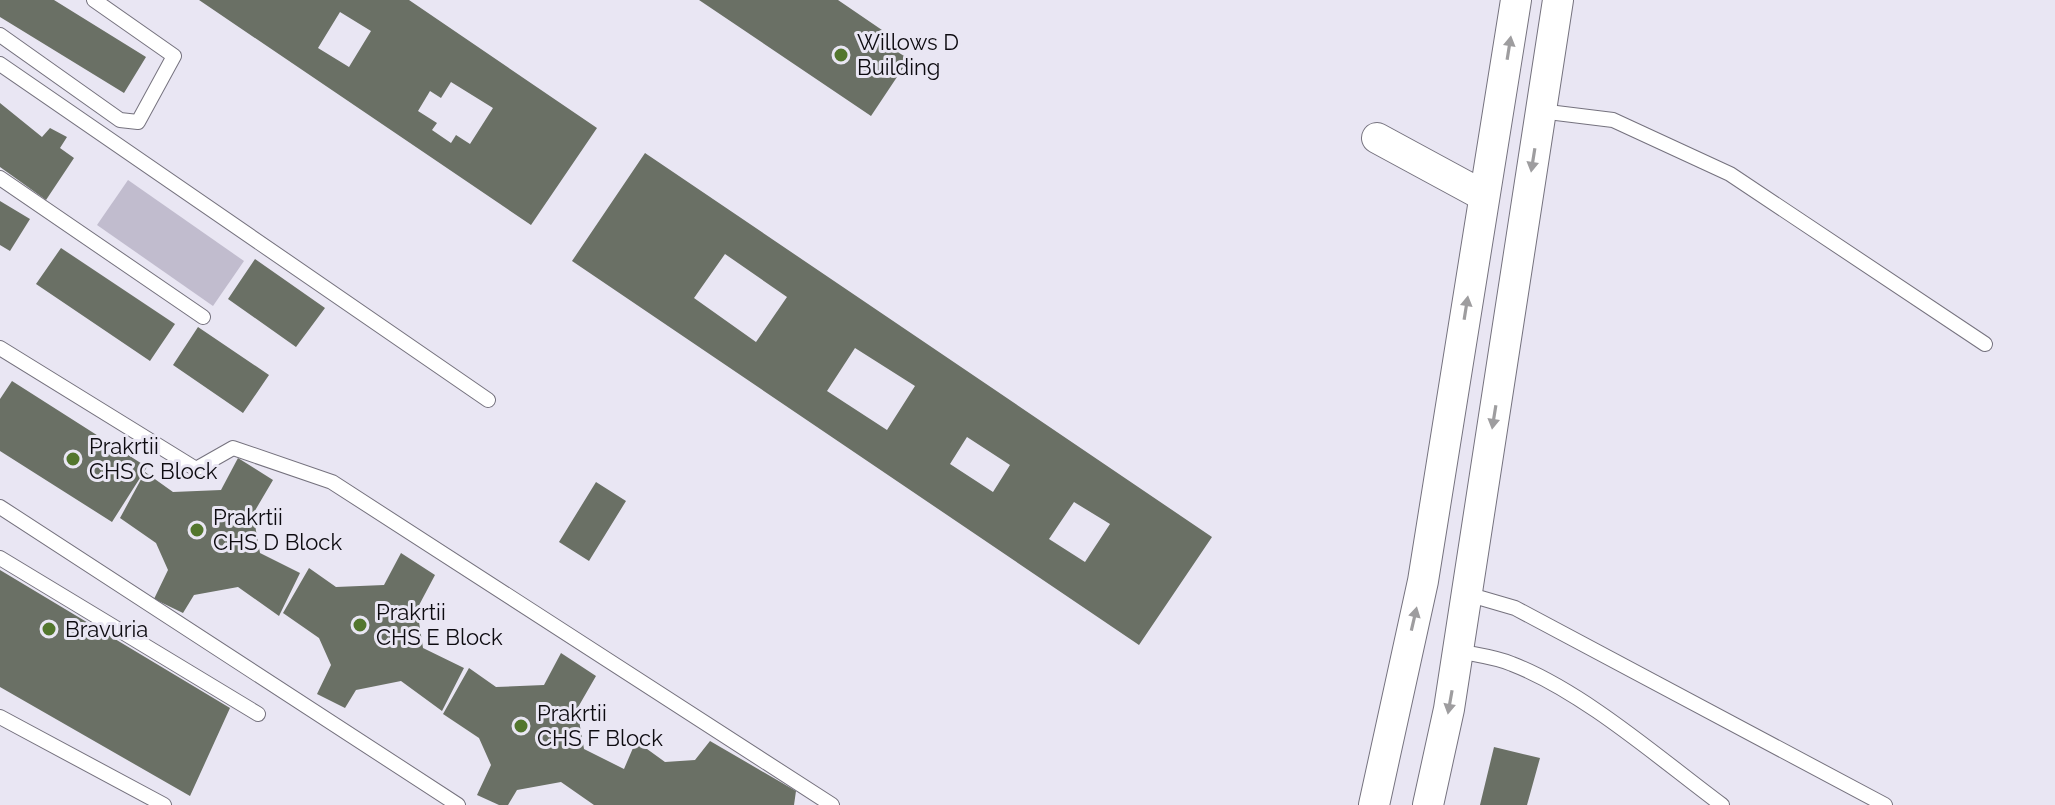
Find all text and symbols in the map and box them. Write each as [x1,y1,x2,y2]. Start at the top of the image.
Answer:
place label: Willows D Building [857,29,959,80]
one-way arrow [1503,35,1516,60]
marker: Willows D Building [832,46,850,64]
one-way arrow [1526,148,1539,173]
one-way arrow [1460,295,1473,320]
one-way arrow [1487,405,1500,430]
place label: Prakrtii CHS C Block [89,433,218,484]
marker: Prakrtii CHS C Block [64,450,82,468]
place label: Prakrtii CHS D Block [213,504,342,555]
marker: Prakrtii CHS D Block [188,521,206,539]
place label: Prakrtii CHS E Block [376,599,503,650]
one-way arrow [1408,607,1421,632]
place label: Bravuria [65,616,148,642]
marker: Prakrtii CHS E Block [351,616,369,634]
marker: Bravuria [40,620,58,638]
one-way arrow [1444,689,1456,714]
place label: Prakrtii CHS F Block [537,700,663,751]
marker: Prakrtii CHS F Block [512,717,530,735]

